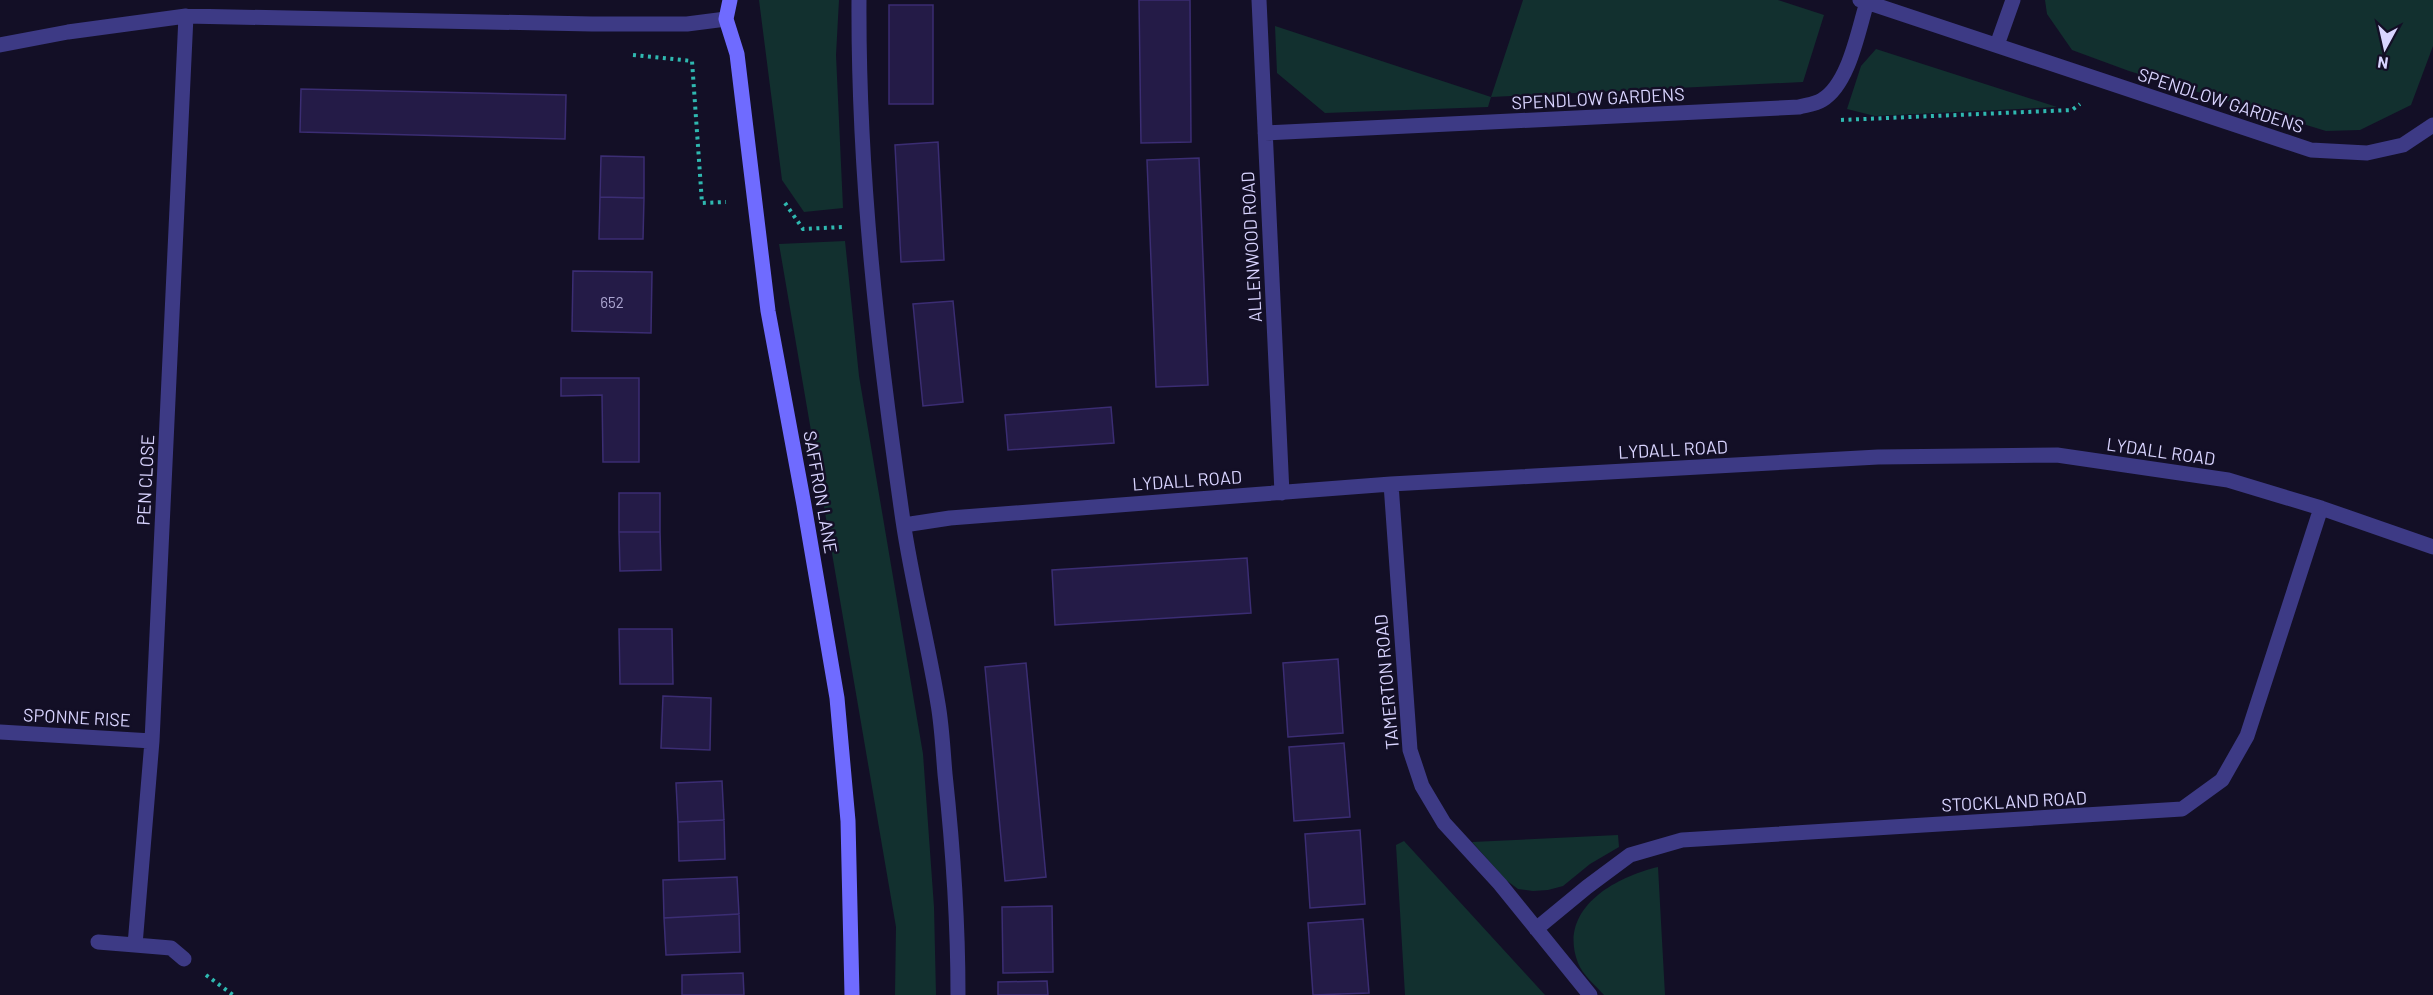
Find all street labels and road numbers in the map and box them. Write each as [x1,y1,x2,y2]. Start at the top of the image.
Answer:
street label: SPENDLOW GARDENS [2135,63,2307,137]
street label: SPENDLOW GARDENS [1511,82,1685,114]
street label: ALLENWOOD ROAD [1236,171,1266,323]
street label: SAFFRON LANE [799,429,843,555]
street label: LYDALL ROAD [2105,432,2217,470]
street label: PEN CLOSE [132,434,158,526]
street label: LYDALL ROAD [1618,435,1728,463]
street label: LYDALL ROAD [1131,465,1243,495]
street label: TAMERTON ROAD [1369,614,1403,750]
street label: SPONNE RISE [23,703,131,731]
street label: STOCKLAND ROAD [1941,786,2087,816]

